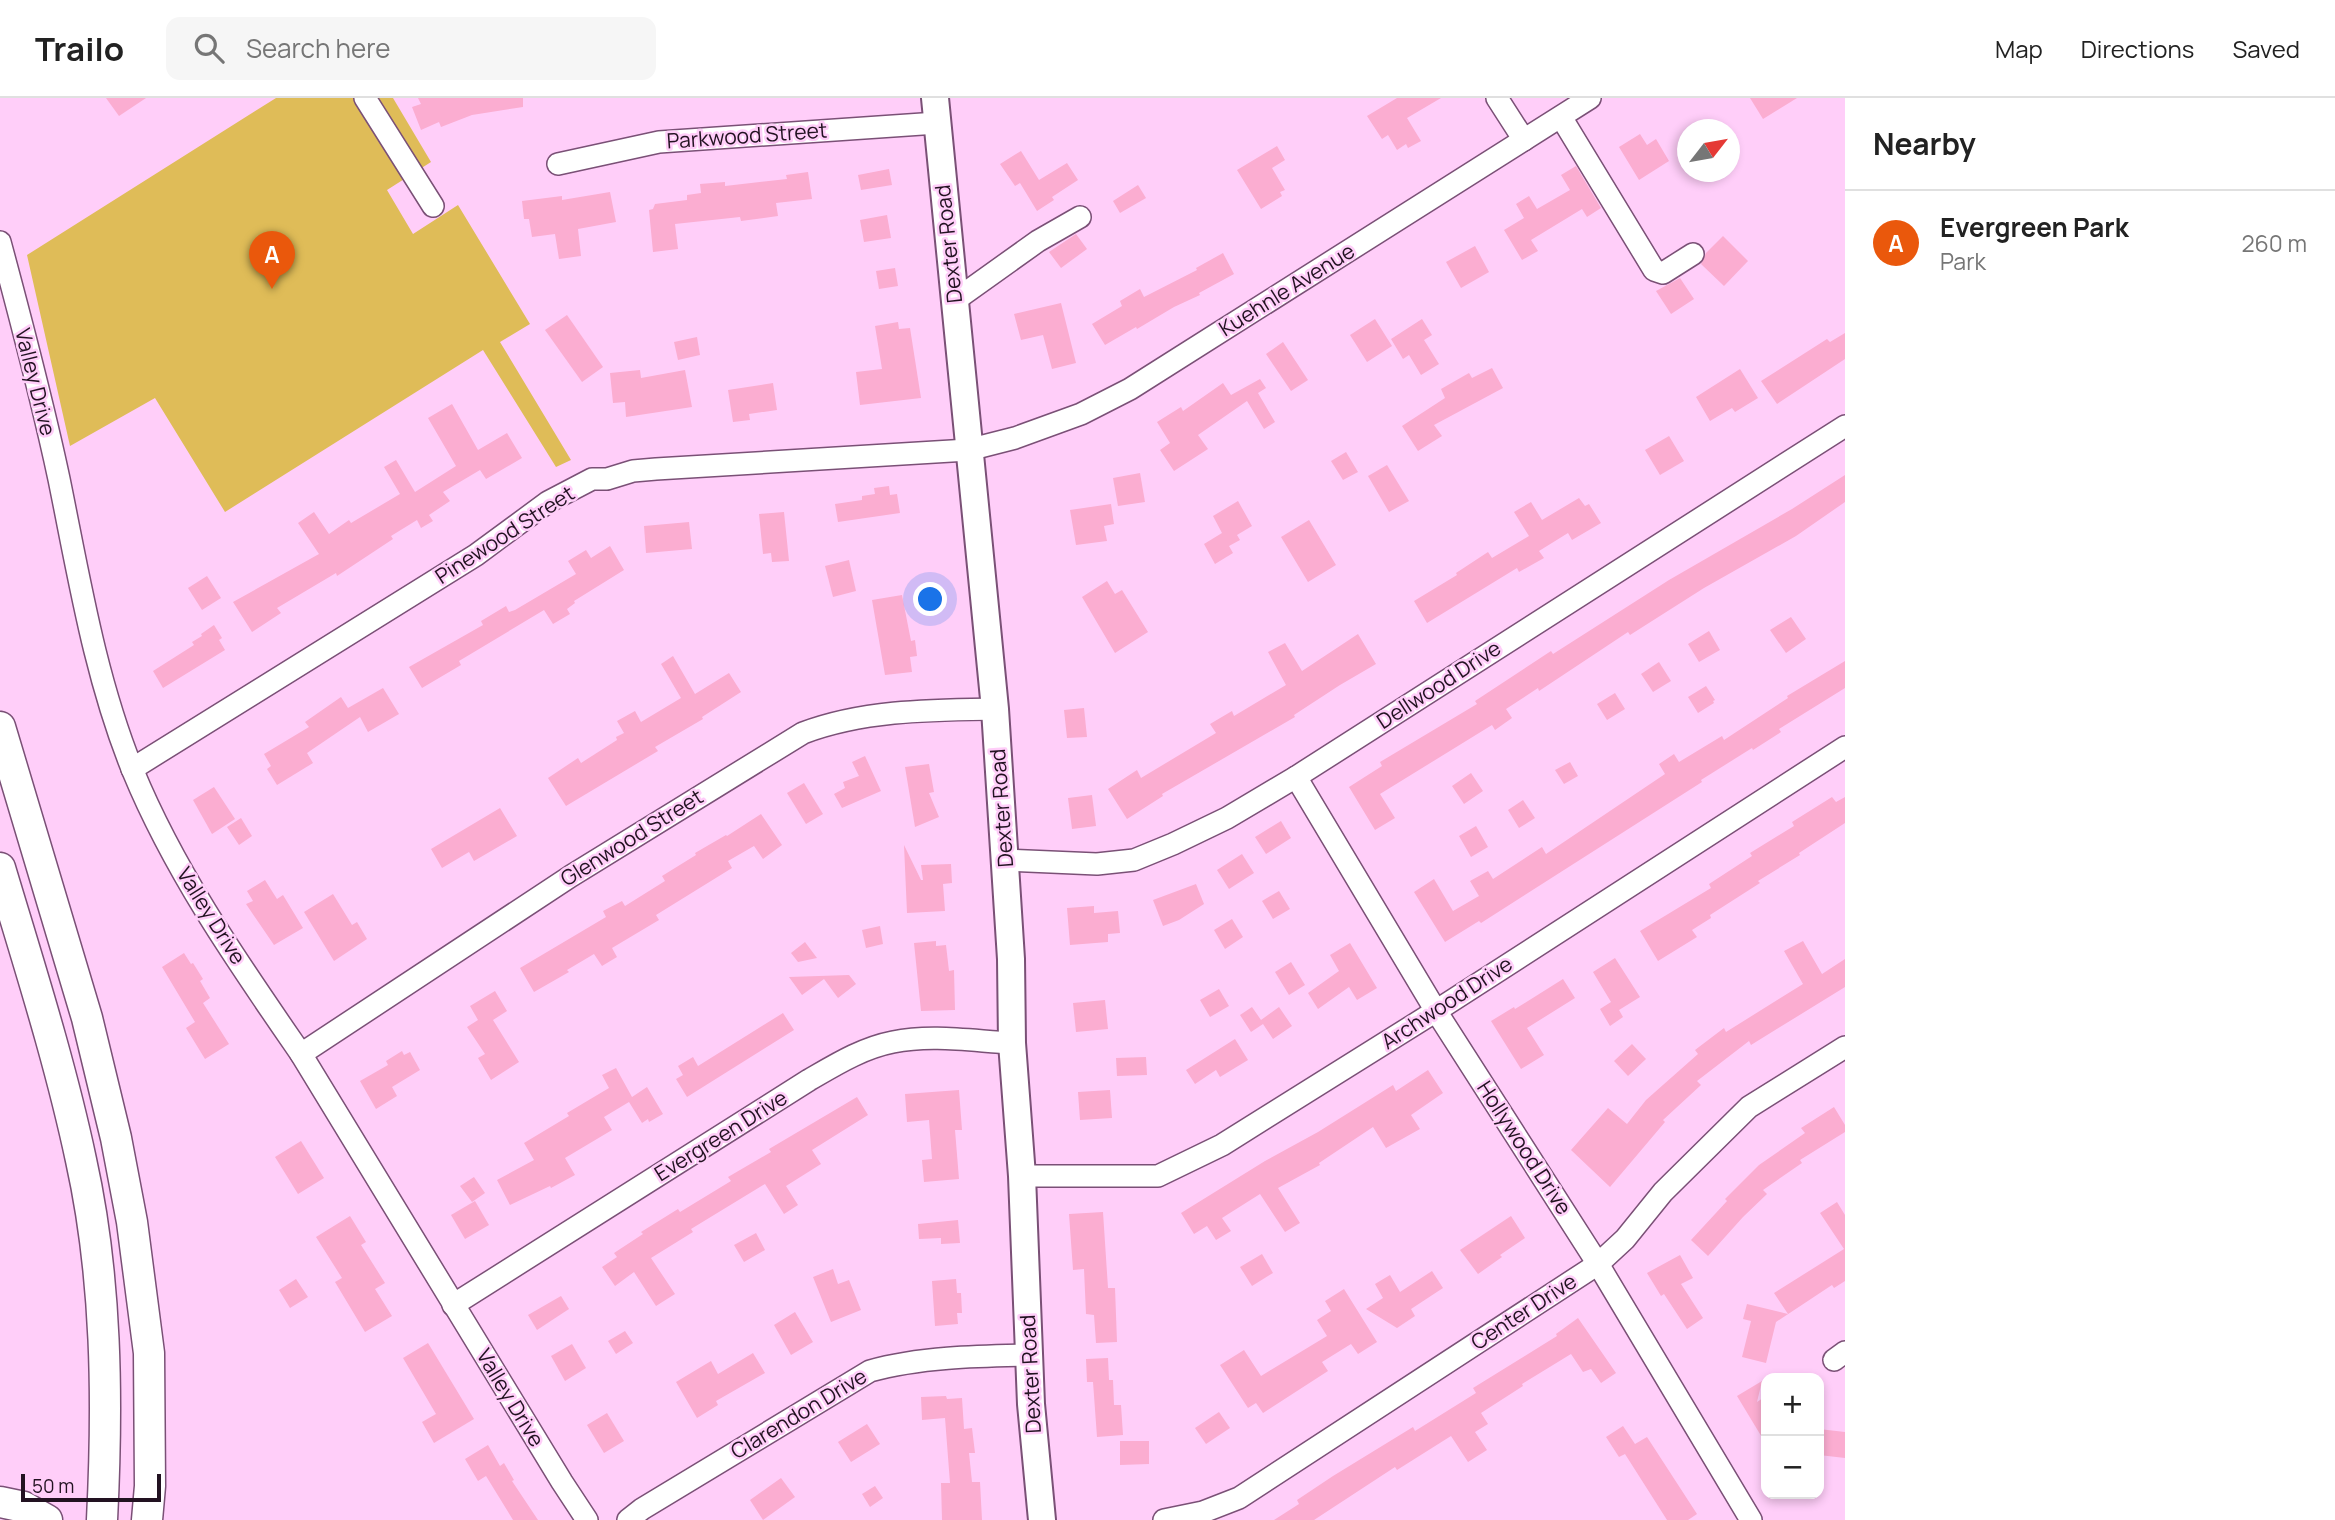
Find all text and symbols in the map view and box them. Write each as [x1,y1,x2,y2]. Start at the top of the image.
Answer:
search box [166,17,656,80]
text: Trailo [35,26,124,71]
icon: search [190,29,228,67]
text: Search here [246,30,391,66]
text: Map [1995,32,2043,65]
text: Directions [2081,32,2194,65]
text: Saved [2232,32,2300,65]
street label: Parkwood Street [666,115,828,155]
north arrow [1677,119,1740,182]
text: Nearby [1873,123,1976,164]
street label: Dexter Road [928,184,968,305]
text: Evergreen Park [1940,209,2129,245]
text: A [1888,227,1904,259]
text: 260 m [2241,227,2307,259]
pin: A [249,231,295,289]
street label: Kuehnle Avenue [1213,236,1359,342]
text: Park [1940,245,1986,277]
street label: Valley Drive [9,325,63,438]
street label: Pinewood Street [429,479,579,590]
your location [913,582,947,616]
street label: Dellwood Drive [1371,634,1506,735]
street label: Dexter Road [983,748,1019,868]
street label: Glenwood Street [555,782,708,892]
street label: Valley Drive [171,862,253,969]
street label: Archwood Drive [1375,949,1517,1055]
street label: Hollywood Drive [1471,1075,1579,1220]
street label: Evergreen Drive [649,1083,792,1187]
street label: Center Drive [1465,1267,1582,1356]
street label: Dexter Road [1013,1314,1047,1434]
street label: Valley Drive [471,1343,551,1452]
street label: Clarendon Drive [725,1361,872,1465]
map controls [1761,1373,1824,1499]
button: + [1761,1373,1824,1436]
button: − [1761,1436,1824,1499]
scale bar [21,1471,161,1503]
text: 50 m [32,1473,74,1499]

